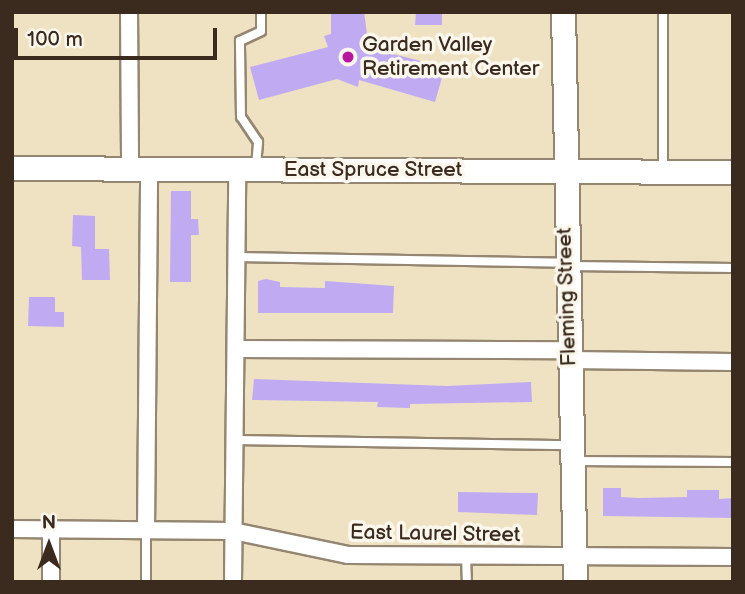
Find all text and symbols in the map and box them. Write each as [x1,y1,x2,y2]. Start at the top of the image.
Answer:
scale bar [18,14,220,58]
text: 100 m [27,27,83,52]
place label: Garden Valley Retirement Center [362,32,539,82]
marker: Garden Valley Retirement Center [340,49,356,65]
street label: East Spruce Street [283,157,463,183]
street label: Fleming Street [552,227,582,367]
north arrow [14,510,84,580]
text: N [42,512,56,535]
street label: East Laurel Street [349,520,521,548]

